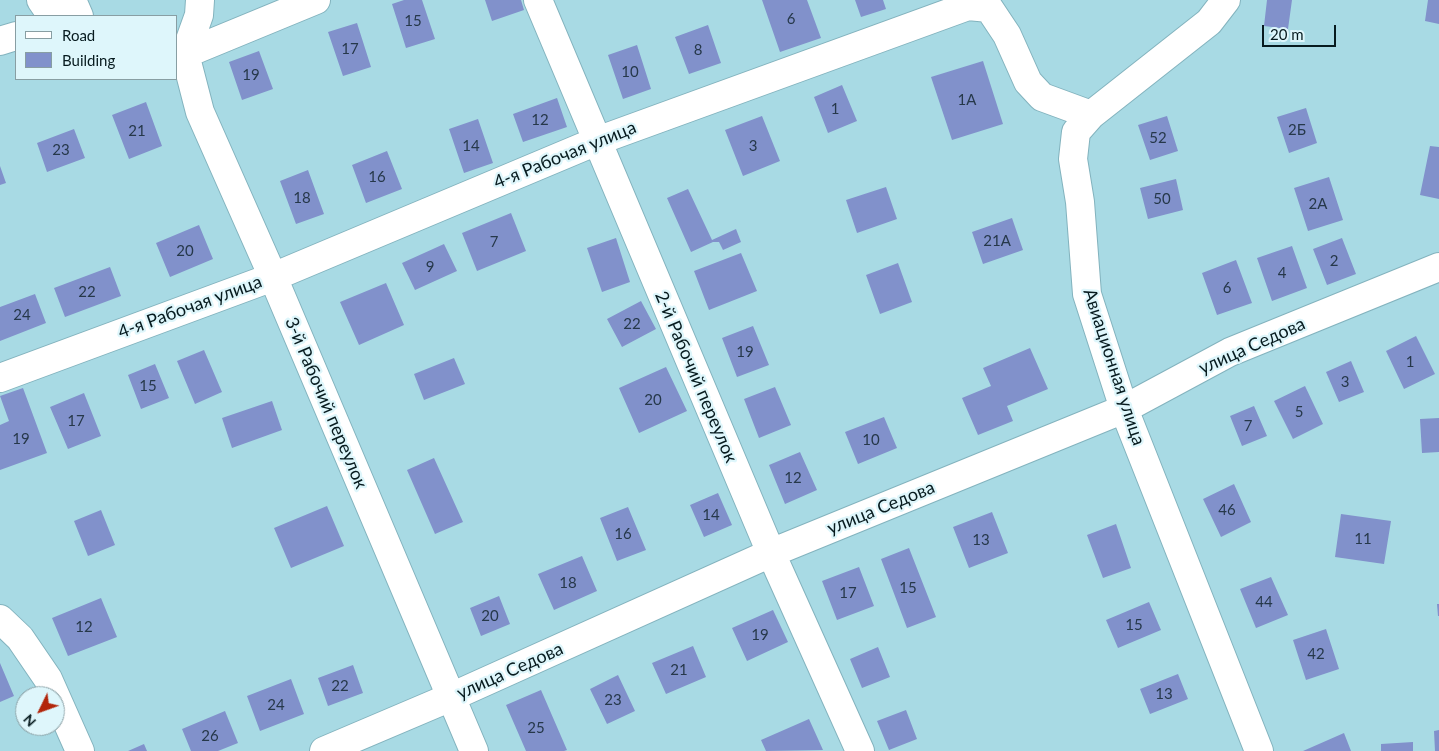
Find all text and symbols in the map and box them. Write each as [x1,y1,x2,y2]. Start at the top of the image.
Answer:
house number: 6 [787,10,795,28]
house number: 15 [404,12,422,30]
legend [15,15,178,80]
scale bar [1264,15,1338,47]
text: 20 m [1270,25,1304,43]
text: Road [62,26,95,44]
house number: 17 [341,40,359,58]
house number: 8 [694,41,702,59]
text: Building [62,51,115,69]
house number: 10 [621,63,639,81]
house number: 19 [242,66,260,84]
house number: 1А [958,91,976,109]
house number: 1 [831,100,839,118]
house number: 12 [531,111,549,129]
street label: 4-я Рабочая улица [491,117,639,193]
house number: 2Б [1288,121,1306,139]
house number: 21 [128,122,146,140]
house number: 52 [1149,129,1167,147]
house number: 14 [462,137,480,155]
house number: 3 [749,137,757,155]
house number: 23 [52,141,70,159]
house number: 16 [368,168,386,186]
house number: 18 [293,189,311,207]
house number: 50 [1153,190,1171,208]
house number: 2А [1309,195,1327,213]
house number: 21А [983,232,1011,250]
house number: 7 [490,233,498,251]
house number: 20 [176,242,194,260]
house number: 2 [1330,252,1338,270]
house number: 9 [426,258,434,276]
house number: 4 [1278,264,1286,282]
street label: 4-я Рабочая улица [115,271,265,343]
house number: 6 [1223,279,1231,297]
house number: 22 [78,283,96,301]
street label: Авиационная улица [1078,286,1150,448]
street label: 2-й Рабочий переулок [650,288,742,466]
house number: 24 [13,306,31,324]
street label: улица Седова [1195,313,1309,379]
street label: 3-й Рабочий переулок [280,314,372,492]
house number: 22 [623,315,641,333]
house number: 19 [736,343,754,361]
house number: 1 [1406,353,1414,371]
house number: 3 [1341,373,1349,391]
house number: 15 [139,377,157,395]
house number: 20 [644,391,662,409]
house number: 5 [1295,403,1303,421]
house number: 17 [67,412,85,430]
house number: 7 [1244,417,1252,435]
house number: 19 [12,430,30,448]
house number: 10 [862,431,880,449]
house number: 12 [784,469,802,487]
street label: улица Седова [824,477,938,539]
house number: 46 [1218,501,1236,519]
house number: 14 [702,506,720,524]
house number: 16 [614,525,632,543]
house number: 11 [1354,530,1372,548]
house number: 13 [972,531,990,549]
house number: 18 [559,574,577,592]
house number: 15 [899,579,917,597]
house number: 17 [839,584,857,602]
house number: 44 [1255,593,1273,611]
house number: 20 [481,607,499,625]
house number: 15 [1125,616,1143,634]
house number: 12 [75,618,93,636]
house number: 19 [751,626,769,644]
street label: улица Седова [453,638,567,704]
house number: 42 [1307,645,1325,663]
house number: 21 [670,661,688,679]
house number: 22 [331,677,349,695]
house number: 13 [1155,685,1173,703]
north arrow [15,686,65,736]
house number: 23 [604,691,622,709]
house number: 24 [267,696,285,714]
text: N [19,711,39,730]
house number: 25 [527,719,545,737]
house number: 26 [201,727,219,745]

